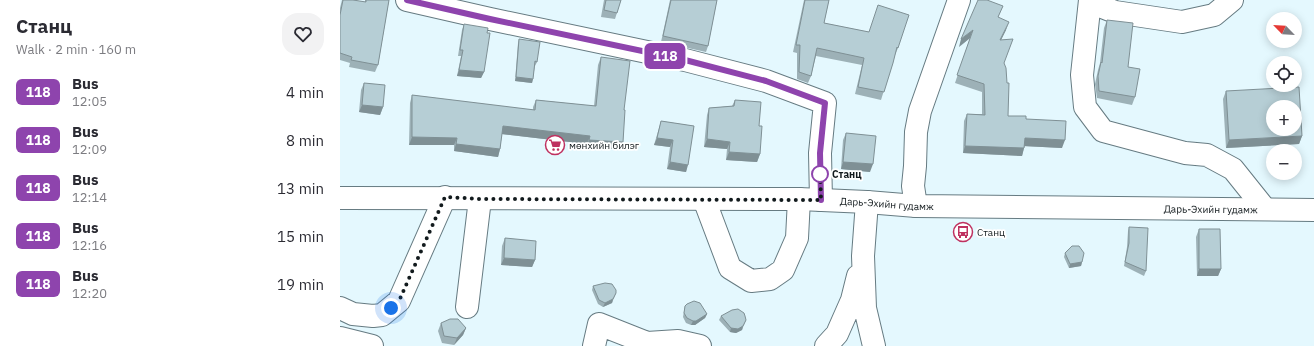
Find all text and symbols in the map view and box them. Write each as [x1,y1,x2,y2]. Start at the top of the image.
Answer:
north arrow [1266,12,1302,48]
map controls [1266,12,1302,180]
button: heart [282,13,324,55]
text: Cтанц [16,14,72,38]
text: Walk · 2 min · 160 m [16,41,136,58]
line badge: 118 [642,43,688,69]
text: 118 [652,47,678,65]
button: locate [1266,56,1302,92]
text: Bus [72,74,99,93]
text: 118 [25,83,51,101]
text: 4 min [286,83,324,102]
text: 12:05 [72,93,107,110]
button: + [1266,100,1302,136]
text: Bus [72,122,99,141]
text: 118 [25,131,51,149]
text: 8 min [286,131,324,150]
supermarket icon: мөнхийн билэг [544,134,566,156]
place label: мөнхийн билэг [569,139,640,152]
text: 12:09 [72,141,107,158]
button: − [1266,144,1302,180]
marker: Cтанц [811,165,829,183]
place label: Cтанц [832,168,862,181]
text: Bus [72,170,99,189]
text: 118 [25,179,51,197]
text: 13 min [277,179,324,198]
text: 12:14 [72,189,107,206]
street label: Дарь-Эхийн гудамж [840,194,934,213]
street label: Дарь-Эхийн гудамж [1164,202,1258,216]
text: Bus [72,218,99,237]
bus stop icon: Станц [952,221,974,243]
place label: Станц [977,226,1005,239]
text: 118 [25,227,51,245]
text: 15 min [277,227,324,246]
text: 12:16 [72,237,107,254]
text: Bus [72,266,99,285]
text: 118 [25,275,51,293]
text: 19 min [277,275,324,294]
text: 12:20 [72,285,107,302]
your location [381,298,401,318]

